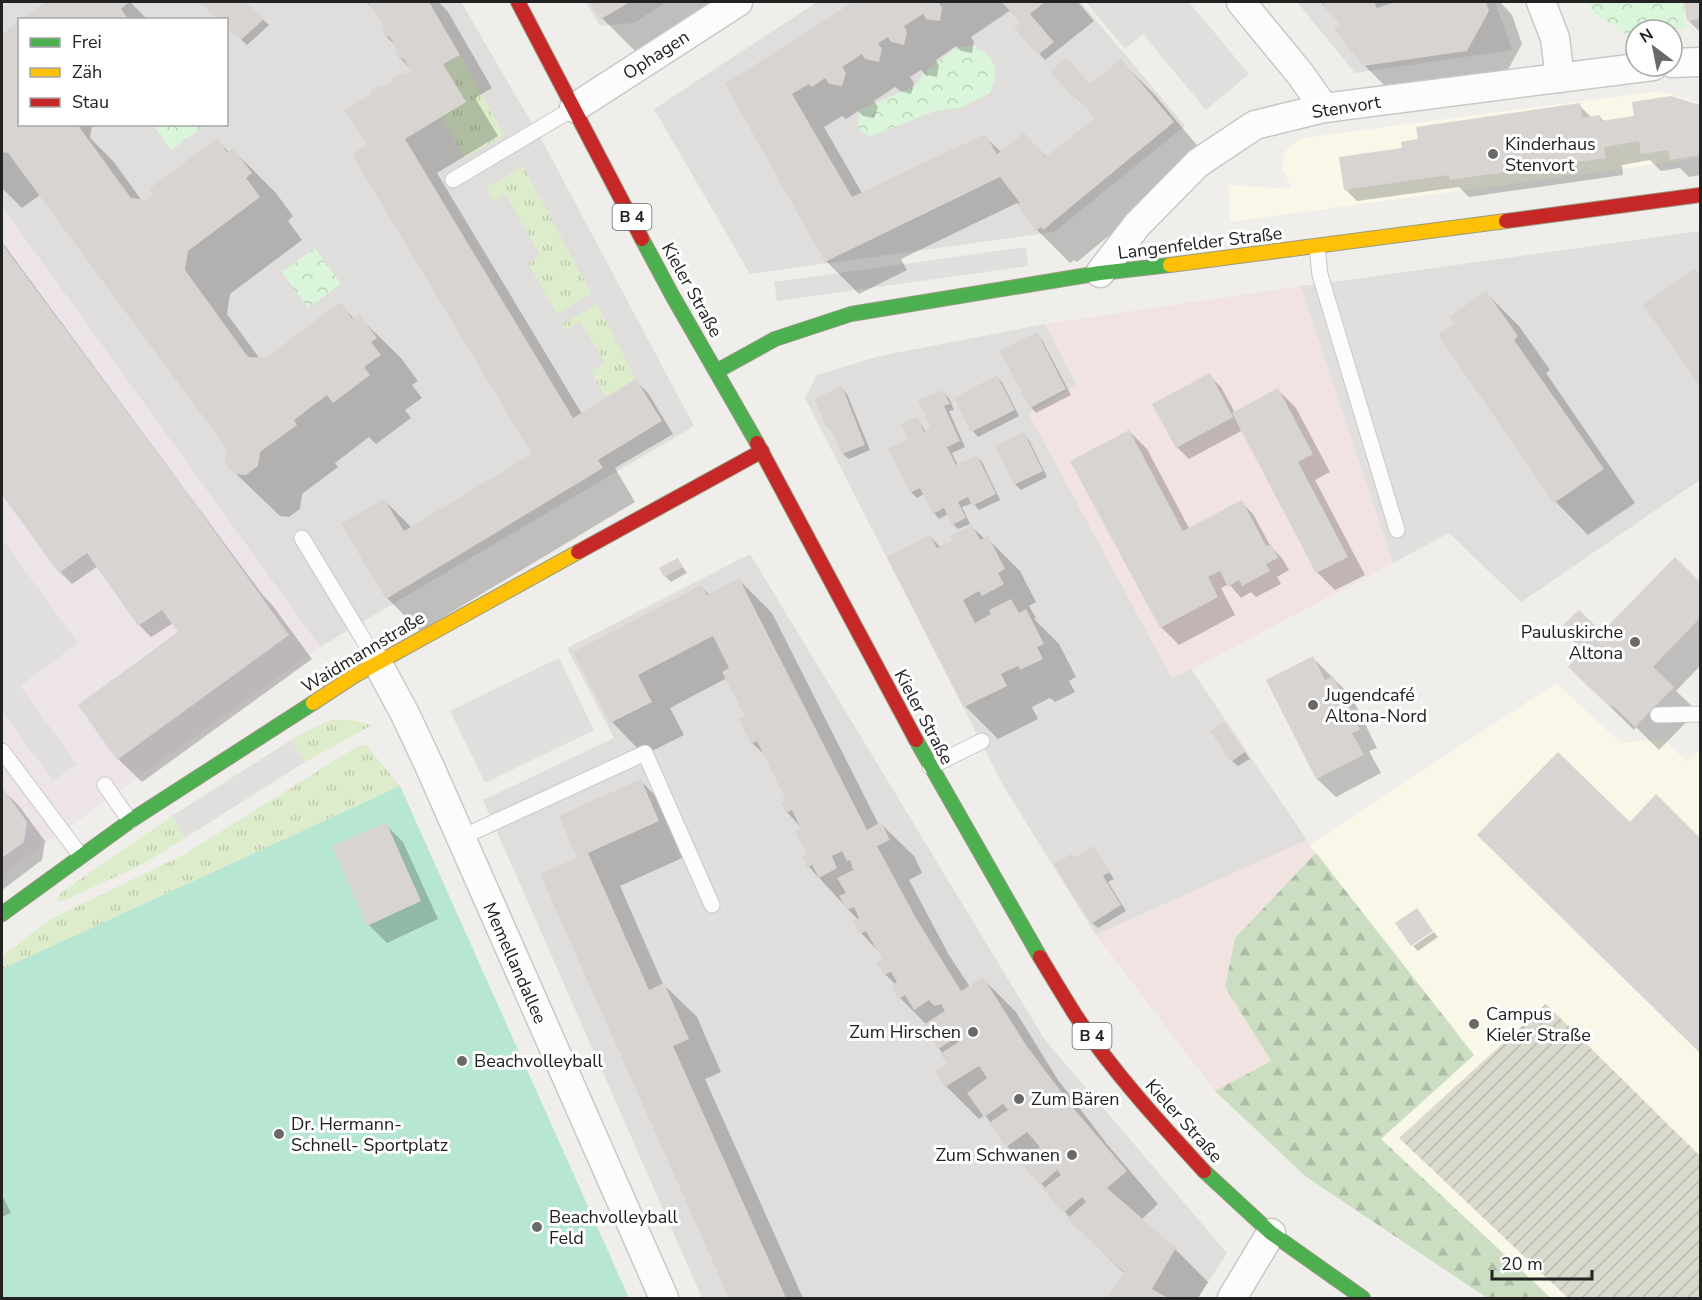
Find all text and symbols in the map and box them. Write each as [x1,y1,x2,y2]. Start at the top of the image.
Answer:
legend [18,18,228,126]
north arrow [1624,18,1684,78]
text: N [1636,24,1657,49]
street label: Ophagen [618,25,694,85]
text: Frei [72,30,102,54]
text: Zäh [72,60,102,84]
text: Stau [72,90,109,114]
street label: Stenvort [1310,90,1383,124]
place label: Kinderhaus Stenvort [1505,132,1596,177]
marker: Kinderhaus Stenvort [1486,147,1500,161]
road number: B 4 [612,204,652,230]
street label: Langenfelder Straße [1116,221,1284,265]
street label: Kieler Straße [656,238,728,342]
street label: Waidmannstraße [297,606,429,698]
place label: Pauluskirche Altona [1521,620,1623,665]
marker: Pauluskirche Altona [1628,635,1642,649]
street label: Kieler Straße [889,665,959,769]
place label: Jugendcafé Altona-Nord [1324,683,1427,728]
marker: Jugendcafé Altona-Nord [1306,698,1320,712]
street label: Memellandallee [478,899,552,1027]
place label: Campus Kieler Straße [1486,1002,1591,1047]
marker: Campus Kieler Straße [1467,1017,1481,1031]
place label: Zum Hirschen [849,1020,961,1044]
road number: B 4 [1072,1023,1112,1049]
marker: Zum Hirschen [966,1025,980,1039]
place label: Beachvolleyball [474,1049,604,1073]
marker: Beachvolleyball [455,1054,469,1068]
street label: Kieler Straße [1140,1074,1228,1168]
place label: Zum Bären [1031,1087,1119,1111]
marker: Zum Bären [1012,1092,1026,1106]
place label: Dr. Hermann- Schnell- Sportplatz [291,1112,448,1157]
marker: Dr. Hermann- Schnell- Sportplatz [272,1127,286,1141]
place label: Zum Schwanen [935,1143,1060,1167]
marker: Zum Schwanen [1065,1148,1079,1162]
place label: Beachvolleyball Feld [549,1205,679,1250]
marker: Beachvolleyball Feld [530,1220,544,1234]
scale bar [1492,1243,1592,1281]
text: 20 m [1501,1252,1543,1276]

